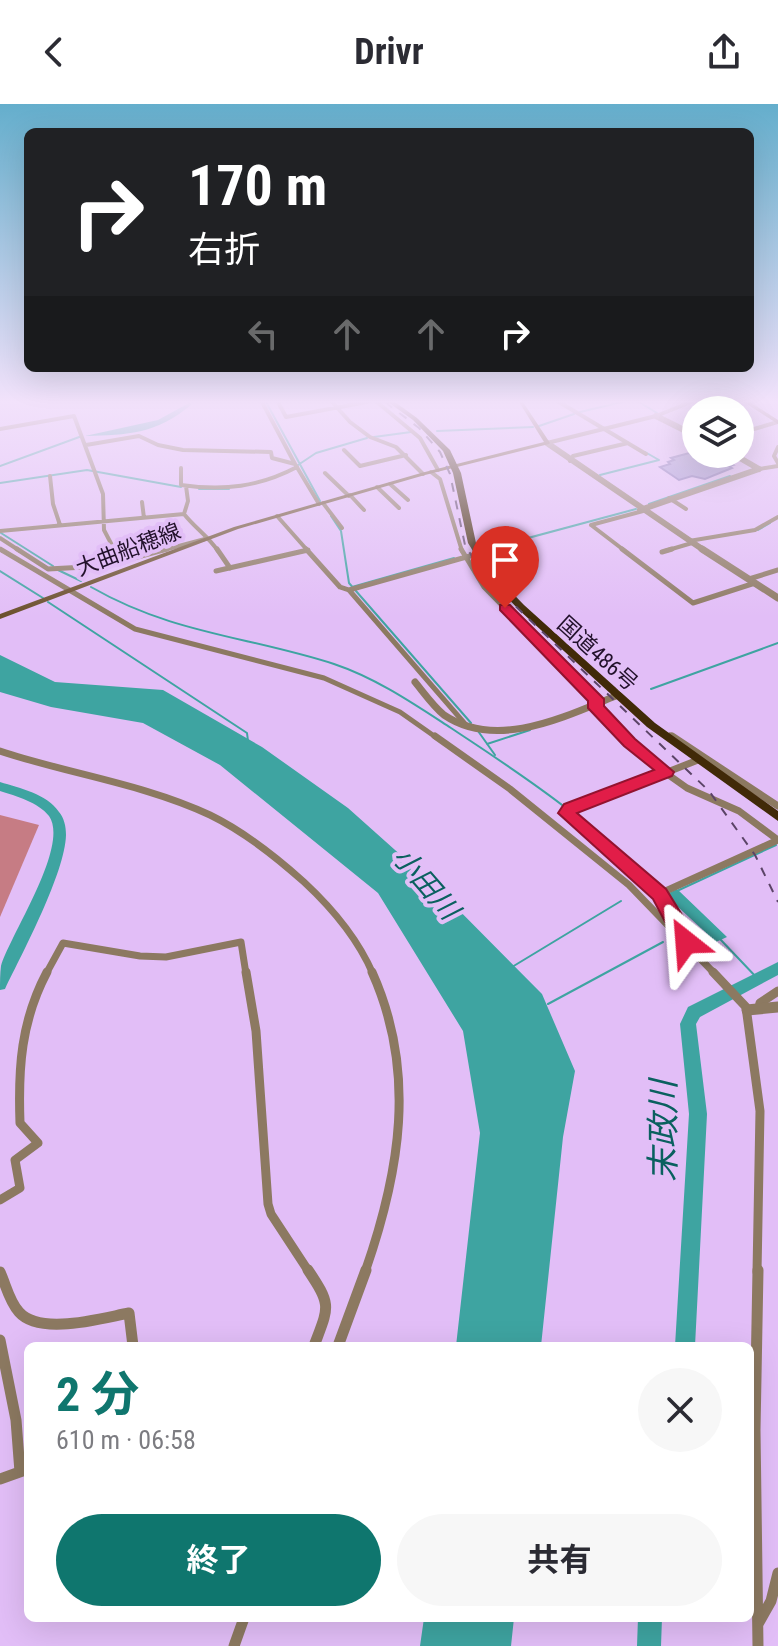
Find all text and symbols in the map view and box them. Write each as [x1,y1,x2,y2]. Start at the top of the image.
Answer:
icon: back [32,30,76,74]
icon: share [702,30,746,74]
text: Drivr [354,31,424,73]
text: 170 m [188,153,327,219]
icon: right [56,160,160,264]
text: 右折 [188,229,260,271]
icon: left [241,312,285,356]
icon: ahead [325,312,369,356]
icon: ahead [409,312,453,356]
icon: right [493,312,537,356]
map controls [682,396,754,468]
button: layers [682,396,754,468]
street label: 大曲船穂線 [72,518,184,581]
pin [471,526,539,608]
icon: arrive [483,538,527,582]
street label: 国道486号 [553,611,643,696]
water label: 小田川 [386,841,468,928]
position arrow [644,900,728,984]
water label: 末政川 [643,1077,683,1182]
text: 2 分 [56,1366,139,1423]
button: close [638,1368,722,1452]
text: 610 m · 06:58 [56,1425,196,1455]
button: 終了 [56,1514,381,1606]
button: 共有 [397,1514,722,1606]

